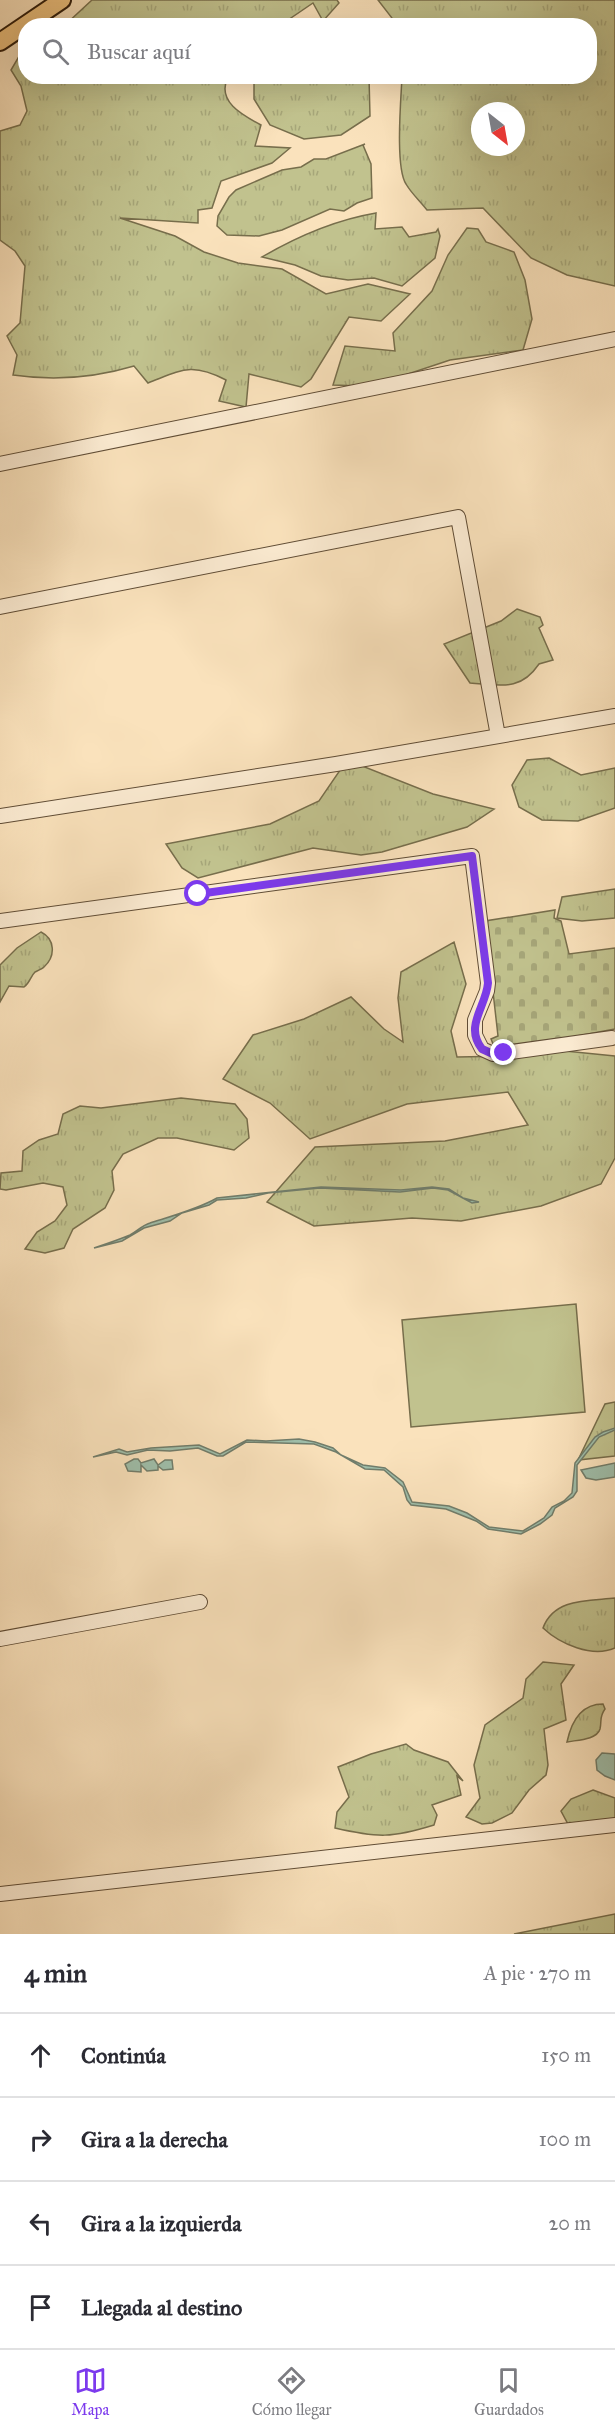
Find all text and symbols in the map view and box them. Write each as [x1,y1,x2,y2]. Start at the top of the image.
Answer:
search box [18,18,597,84]
icon: search [39,35,72,68]
text: Buscar aquí [87,38,190,65]
north arrow [471,102,525,156]
route start [184,880,210,906]
route end [490,1039,516,1065]
text: 4 min [24,1957,87,1989]
text: A pie · 270 m [484,1961,591,1985]
icon: ahead [24,2039,57,2072]
text: Continúa [81,2042,166,2069]
text: 150 m [541,2043,591,2067]
icon: right [24,2123,57,2156]
text: Gira a la derecha [81,2126,228,2153]
text: 100 m [539,2127,591,2151]
icon: left [24,2207,57,2240]
text: Gira a la izquierda [81,2210,242,2237]
text: 20 m [548,2211,591,2235]
icon: arrive [24,2291,57,2324]
text: Llegada al destino [81,2294,242,2321]
tab: Mapa [71,2364,109,2419]
tab: Cómo llegar [252,2364,331,2419]
tab: Guardados [474,2364,544,2419]

